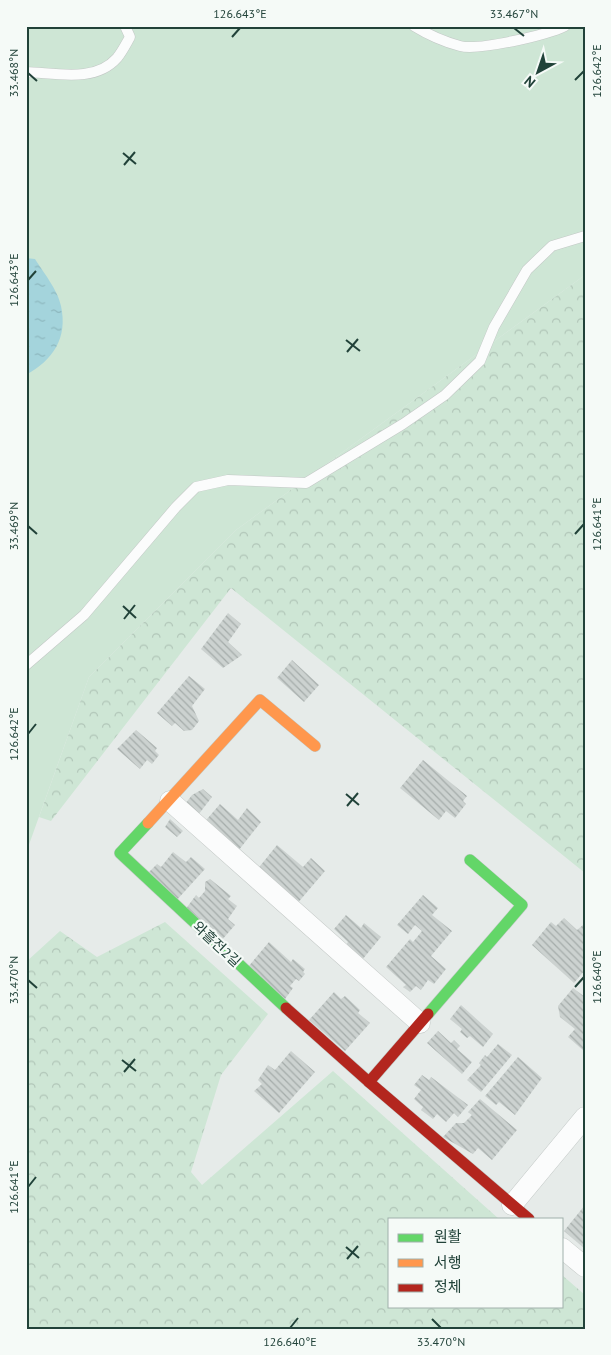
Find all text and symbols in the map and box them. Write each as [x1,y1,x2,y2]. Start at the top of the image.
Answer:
text: 126.643°E [213,6,267,21]
text: 33.467°N [490,6,538,21]
text: 126.642°E [589,44,604,98]
north arrow [514,48,564,98]
text: 33.468°N [6,49,21,97]
text: N [520,72,539,92]
text: 126.643°E [6,253,21,307]
text: 126.641°E [589,497,604,551]
text: 33.469°N [6,502,21,550]
text: 126.642°E [6,707,21,761]
street label: 와흘전2길 [189,917,245,971]
text: 126.640°E [589,950,604,1004]
text: 33.470°N [6,956,21,1004]
text: 126.641°E [6,1160,21,1214]
legend [388,1218,564,1308]
text: 원활 [434,1227,462,1246]
text: 서행 [434,1253,462,1272]
text: 정체 [434,1277,462,1296]
text: 126.640°E [263,1334,317,1349]
text: 33.470°N [417,1334,465,1349]

